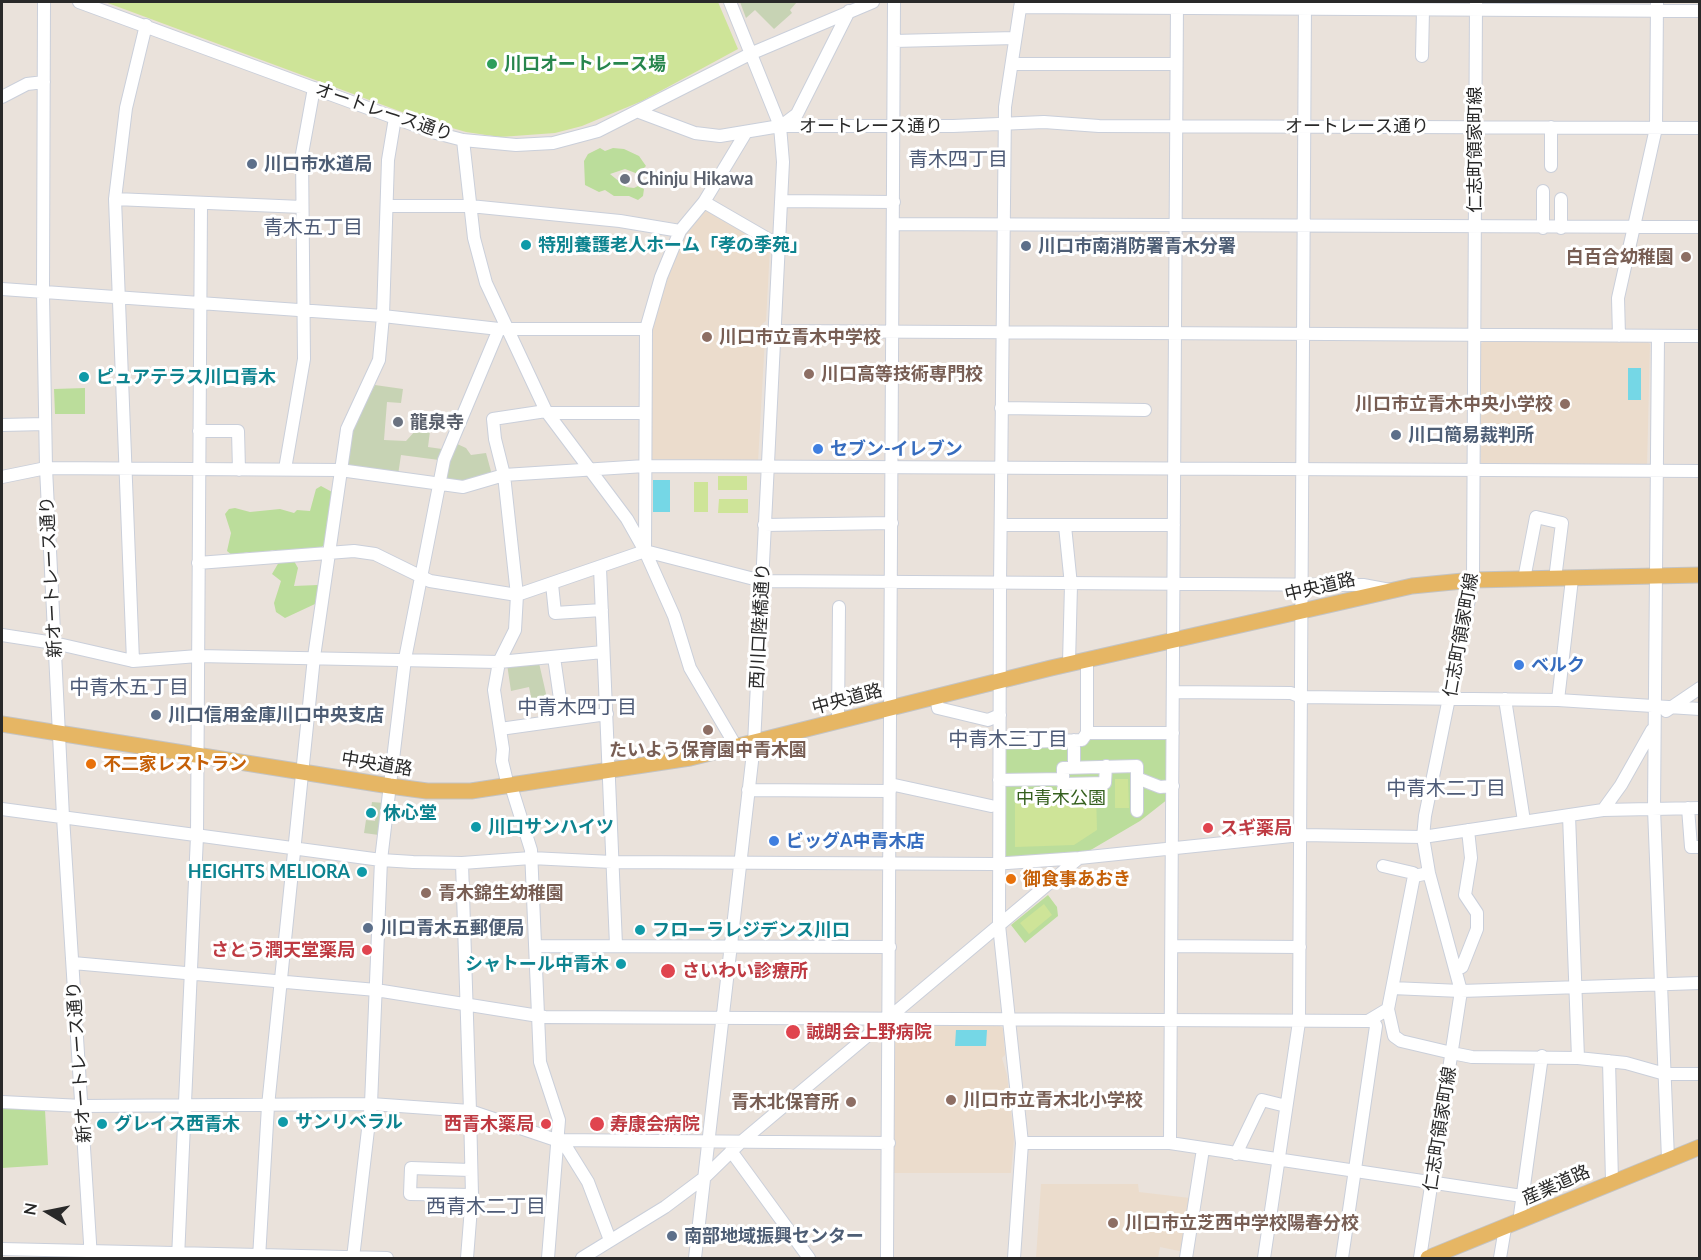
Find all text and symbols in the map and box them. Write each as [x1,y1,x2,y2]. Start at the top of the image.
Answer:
place label: 川口オートレース場 [504,53,666,75]
marker: 川口オートレース場 [485,57,499,71]
street label: オートレース通り [312,78,456,146]
street label: 仁志町領家町線 [1464,87,1486,213]
street label: オートレース通り [799,115,943,137]
street label: オートレース通り [1285,115,1429,137]
district label: 青木四丁目 [908,148,1008,172]
place label: 川口市水道局 [264,153,372,175]
marker: 川口市水道局 [245,157,259,171]
place label: Chinju Hikawa [637,168,753,190]
marker: Chinju Hikawa [618,172,632,186]
district label: 青木五丁目 [263,216,363,240]
place label: 特別養護老人ホーム「孝の季苑」 [538,234,808,256]
place label: 川口市南消防署青木分署 [1038,235,1236,257]
marker: 特別養護老人ホーム「孝の季苑」 [519,238,533,252]
marker: 川口市南消防署青木分署 [1019,239,1033,253]
place label: 白百合幼稚園 [1566,246,1674,268]
marker: 白百合幼稚園 [1679,250,1693,264]
place label: 川口市立青木中学校 [719,326,881,348]
marker: 川口市立青木中学校 [700,330,714,344]
place label: 川口高等技術専門校 [821,363,983,385]
place label: ピュアテラス川口青木 [96,366,276,388]
marker: 川口高等技術専門校 [802,367,816,381]
marker: ピュアテラス川口青木 [77,370,91,384]
place label: 川口市立青木中央小学校 [1355,393,1553,415]
marker: 川口市立青木中央小学校 [1558,397,1572,411]
place label: 龍泉寺 [410,411,464,433]
marker: 龍泉寺 [391,415,405,429]
place label: 川口簡易裁判所 [1408,424,1534,446]
marker: 川口簡易裁判所 [1389,428,1403,442]
place label: セブン-イレブン [830,438,963,460]
marker: セブン-イレブン [811,442,825,456]
street label: 新オートレース通り [36,496,66,658]
street label: 西川口陸橋通り [746,563,774,689]
street label: 中央道路 [1282,568,1358,606]
street label: 仁志町領家町線 [1439,571,1483,699]
place label: ベルク [1531,654,1585,676]
marker: ベルク [1512,658,1526,672]
district label: 中青木五丁目 [69,676,189,700]
street label: 中央道路 [809,679,885,719]
district label: 中青木四丁目 [517,696,637,720]
place label: 川口信用金庫川口中央支店 [168,704,384,726]
marker: 川口信用金庫川口中央支店 [149,708,163,722]
marker: たいよう保育園中青木園 [701,723,715,737]
district label: 中青木三丁目 [948,728,1068,752]
place label: たいよう保育園中青木園 [609,739,807,761]
street label: 中央道路 [340,748,414,780]
place label: 不二家レストラン [103,753,247,775]
marker: 不二家レストラン [84,757,98,771]
district label: 中青木二丁目 [1386,777,1506,801]
park label: 中青木公園 [1016,787,1106,809]
place label: 休心堂 [383,802,437,824]
marker: 休心堂 [364,806,378,820]
place label: 川口サンハイツ [488,816,614,838]
place label: スギ薬局 [1220,817,1292,839]
marker: 川口サンハイツ [469,820,483,834]
marker: スギ薬局 [1201,821,1215,835]
place label: ビッグA中青木店 [786,830,925,852]
marker: ビッグA中青木店 [767,834,781,848]
place label: HEIGHTS MELIORA [188,861,350,883]
marker: HEIGHTS MELIORA [355,865,369,879]
place label: 御食事あおき [1023,868,1131,890]
marker: 御食事あおき [1004,872,1018,886]
place label: 青木錦生幼稚園 [438,882,564,904]
marker: 青木錦生幼稚園 [419,886,433,900]
place label: 川口青木五郵便局 [380,917,524,939]
place label: フローラレジデンス川口 [652,919,850,941]
marker: 川口青木五郵便局 [361,921,375,935]
marker: フローラレジデンス川口 [633,923,647,937]
place label: さとう潤天堂薬局 [211,939,355,961]
marker: さとう潤天堂薬局 [360,943,374,957]
place label: シャトール中青木 [465,953,609,975]
marker: シャトール中青木 [614,957,628,971]
place label: さいわい診療所 [682,960,808,982]
marker: さいわい診療所 [659,962,677,980]
street label: 新オートレース通り [63,980,95,1144]
place label: 誠朗会上野病院 [806,1021,932,1043]
marker: 誠朗会上野病院 [784,1023,802,1041]
street label: 仁志町領家町線 [1419,1065,1461,1193]
place label: 川口市立青木北小学校 [963,1089,1143,1111]
place label: 青木北保育所 [731,1091,839,1113]
marker: 川口市立青木北小学校 [944,1093,958,1107]
marker: 青木北保育所 [844,1095,858,1109]
place label: サンリベラル [295,1111,403,1133]
place label: グレイス西青木 [114,1113,240,1135]
place label: 西青木薬局 [444,1113,534,1135]
place label: 寿康会病院 [610,1113,700,1135]
marker: サンリベラル [276,1115,290,1129]
marker: 寿康会病院 [588,1115,606,1133]
marker: グレイス西青木 [95,1117,109,1131]
marker: 西青木薬局 [539,1117,553,1131]
street label: 産業道路 [1519,1160,1593,1210]
north arrow [18,1182,78,1242]
district label: 西青木二丁目 [426,1195,546,1219]
text: N [19,1201,40,1217]
place label: 川口市立芝西中学校陽春分校 [1125,1212,1359,1234]
marker: 川口市立芝西中学校陽春分校 [1106,1216,1120,1230]
place label: 南部地域振興センター [684,1225,864,1247]
marker: 南部地域振興センター [665,1229,679,1243]

